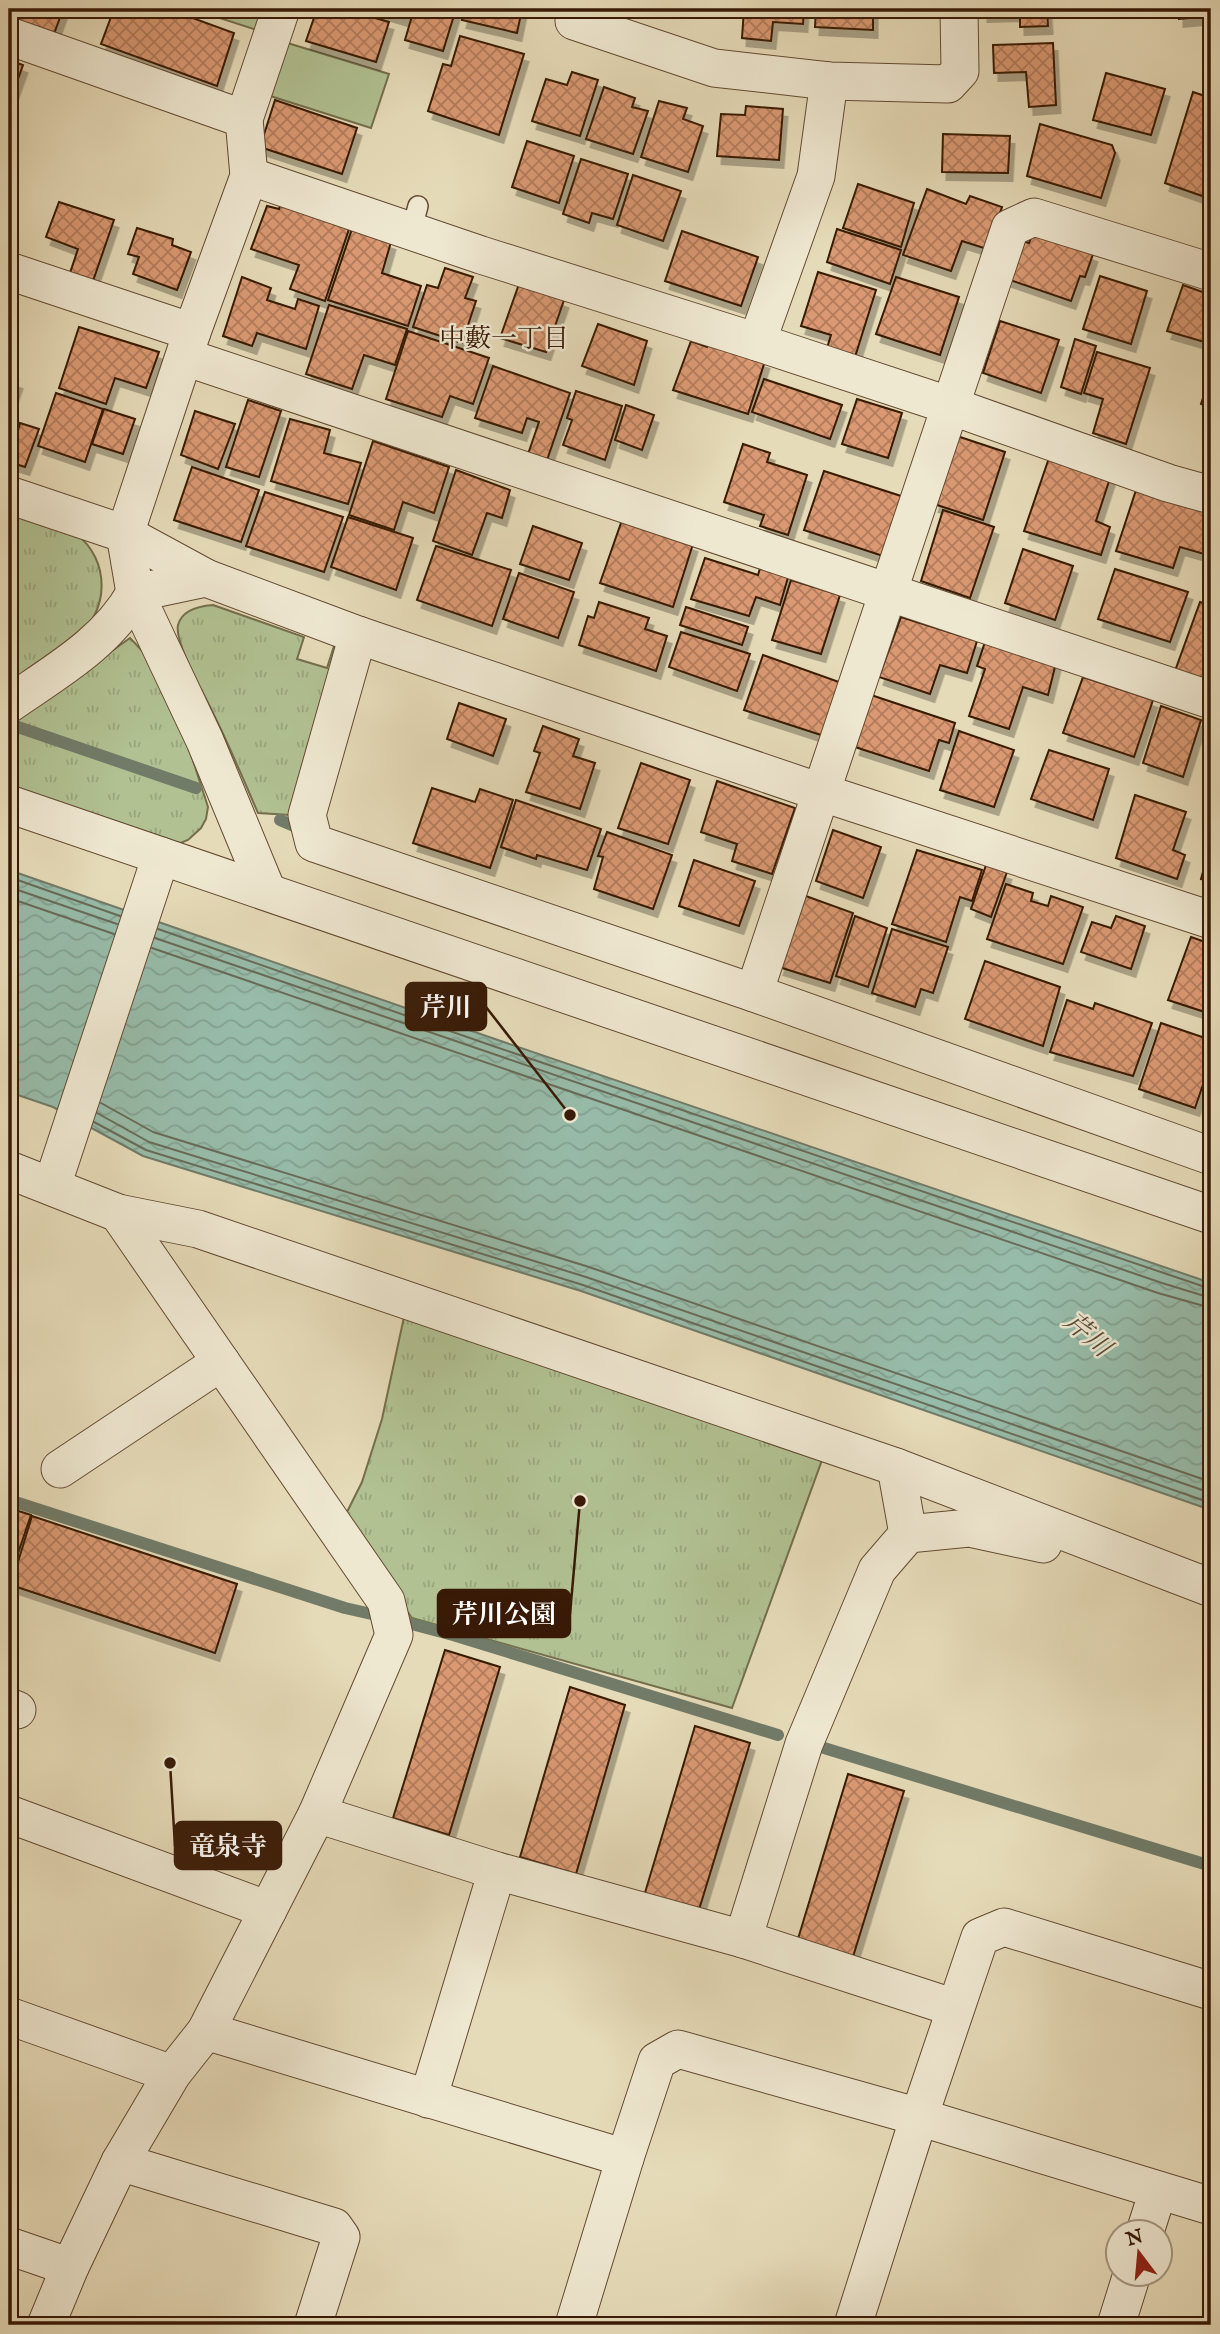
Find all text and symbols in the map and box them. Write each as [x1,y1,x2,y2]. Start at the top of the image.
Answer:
district label: 中藪一丁目 [439,323,569,356]
callout: 芹川 [406,983,486,1030]
text: 芹川 [420,992,472,1025]
water label: 芹川 [1057,1306,1120,1367]
callout: 芹川公園 [438,1590,570,1637]
text: 芹川公園 [452,1599,556,1632]
callout: 竜泉寺 [175,1822,281,1869]
text: 竜泉寺 [189,1831,267,1864]
north arrow [1104,2218,1174,2288]
text: N [1123,2225,1147,2253]

